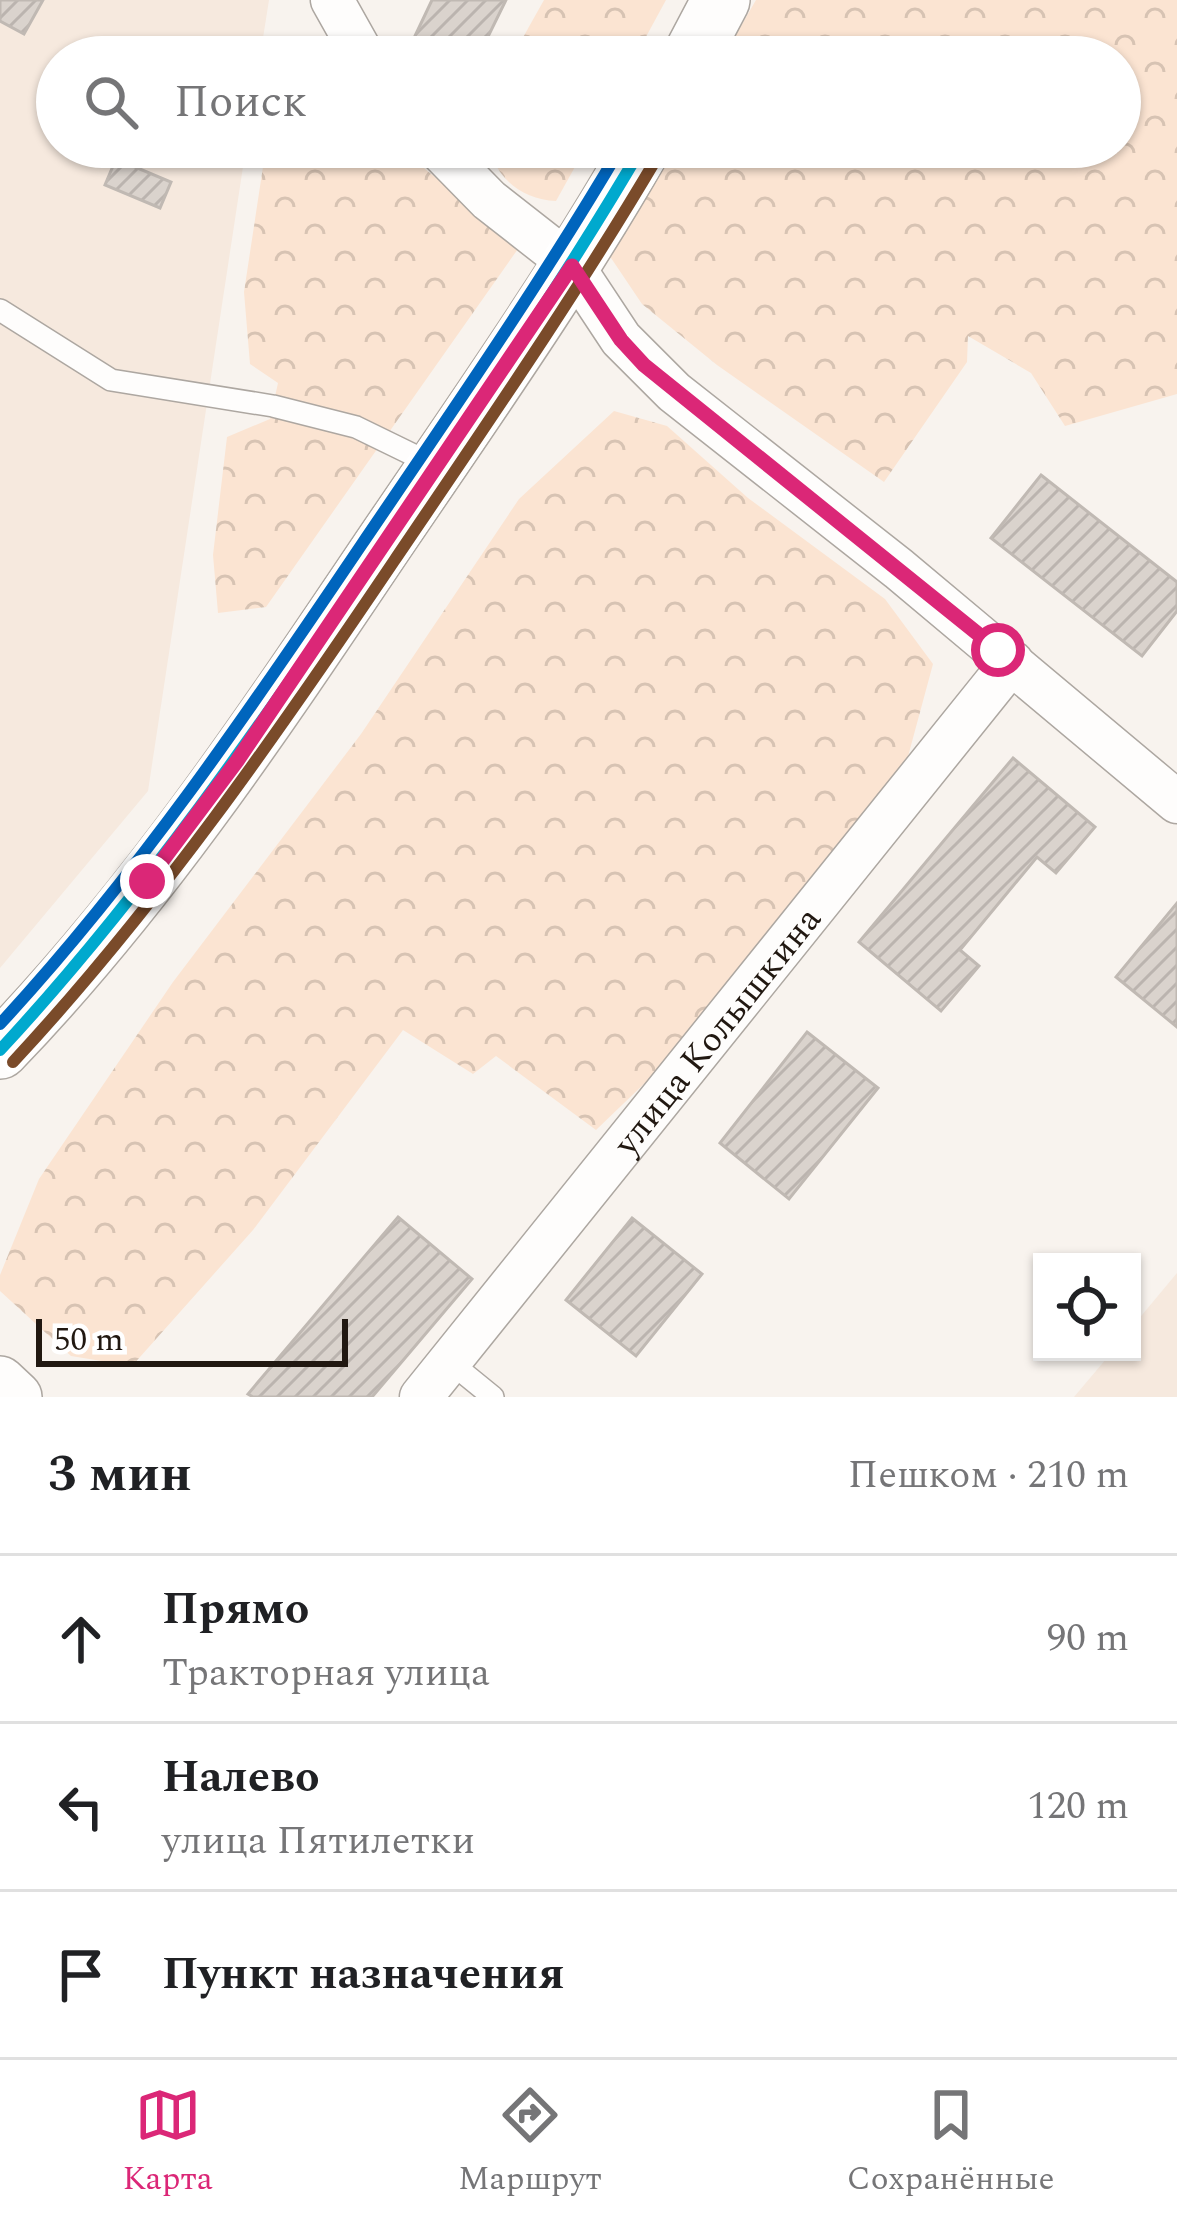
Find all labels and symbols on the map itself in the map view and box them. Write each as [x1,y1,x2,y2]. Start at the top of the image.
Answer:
route start [971,623,1025,677]
route end [120,854,174,908]
street label: улица Колышкина [600,895,836,1169]
scale bar [36,1313,348,1366]

